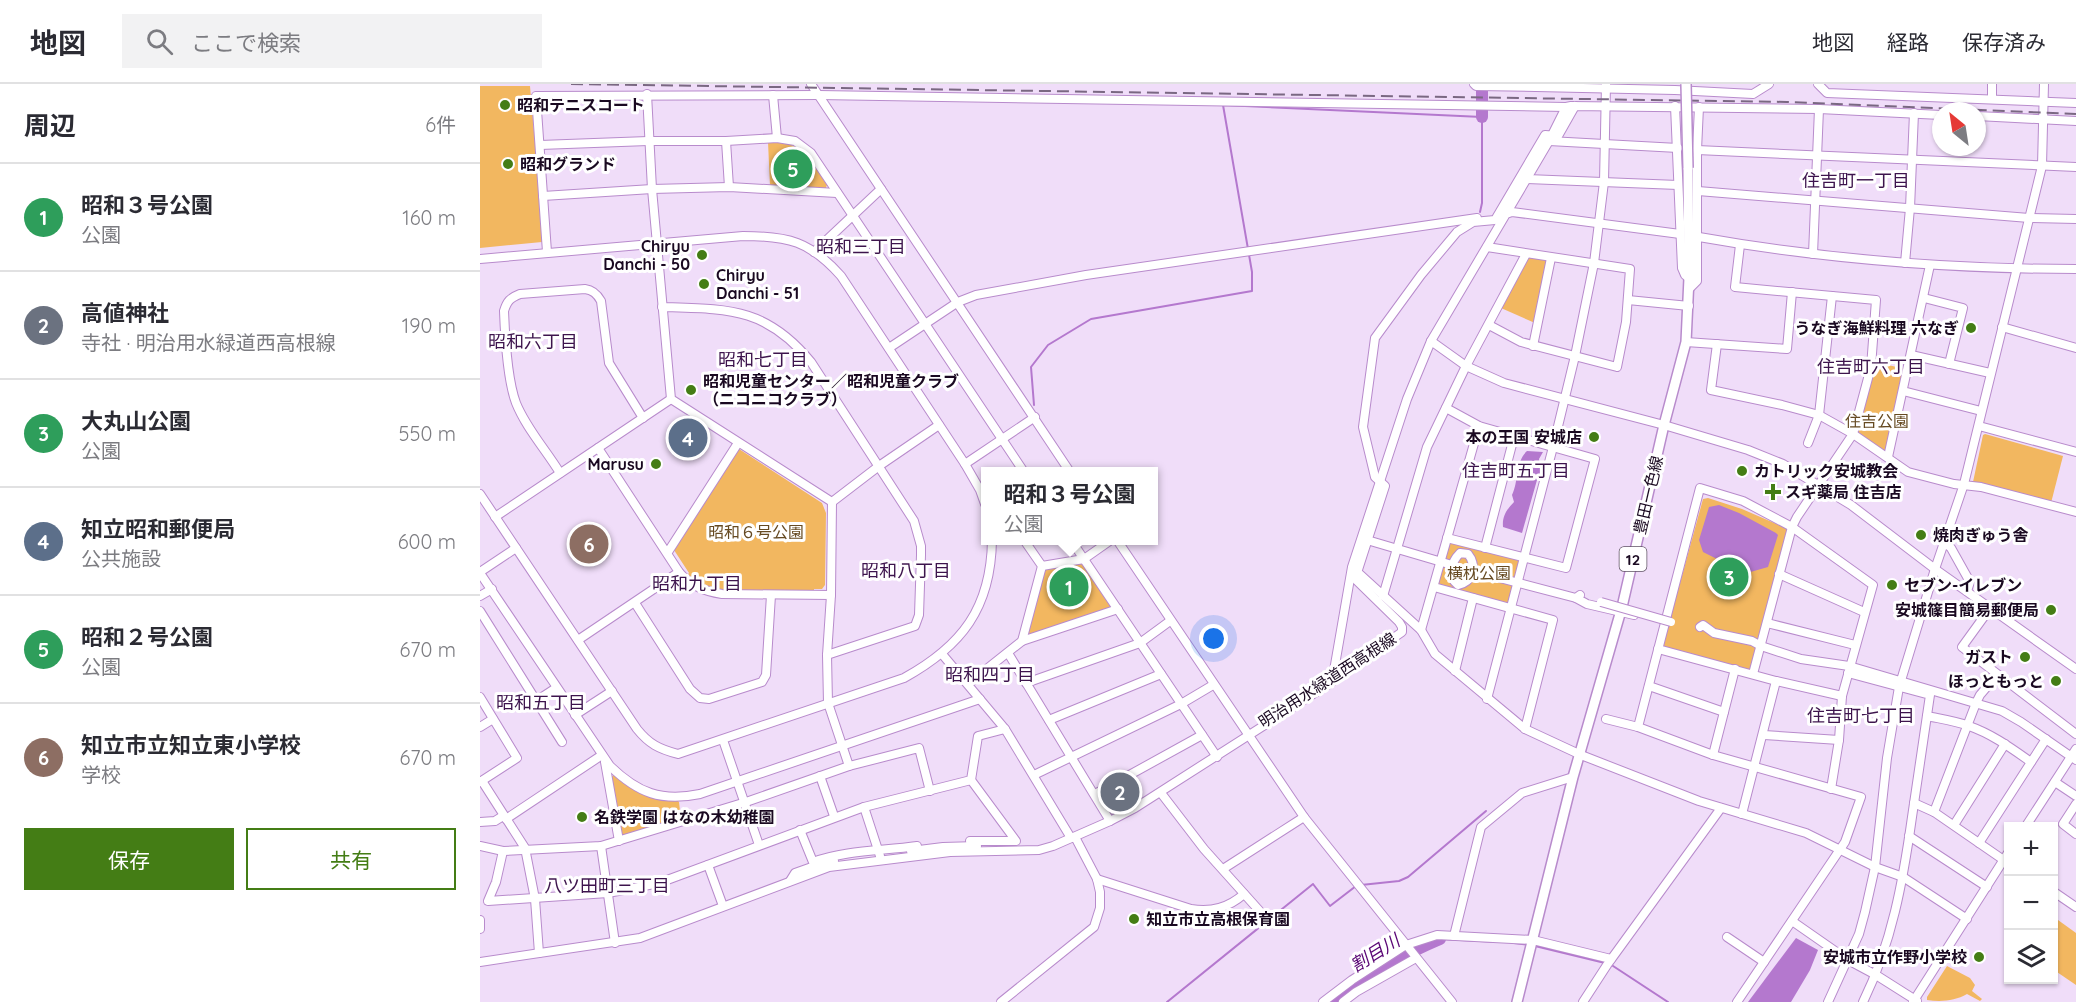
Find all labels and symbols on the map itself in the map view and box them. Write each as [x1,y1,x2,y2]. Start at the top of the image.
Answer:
place label: 昭和テニスコート [517,95,645,115]
marker: 昭和テニスコート [498,98,512,112]
north arrow [1932,102,1986,156]
pin: 5 [774,146,812,191]
place label: 昭和グランド [520,154,616,174]
marker: 昭和グランド [501,157,515,171]
district label: 住吉町一丁目 [1802,169,1910,192]
district label: 昭和三丁目 [816,235,906,258]
place label: Chiryu Danchi - 50 [603,236,690,274]
marker: Chiryu Danchi - 50 [695,248,709,262]
place label: Chiryu Danchi - 51 [716,265,799,303]
marker: Chiryu Danchi - 51 [697,277,711,291]
place label: うなぎ海鮮料理 六なぎ [1795,318,1959,338]
marker: うなぎ海鮮料理 六なぎ [1964,321,1978,335]
district label: 昭和六丁目 [488,330,578,353]
district label: 昭和七丁目 [718,348,808,371]
district label: 住吉町六丁目 [1817,355,1925,378]
place label: 昭和児童センター／昭和児童クラブ （ニコニコクラブ） [703,371,959,409]
marker: 昭和児童センター／昭和児童クラブ （ニコニコクラブ） [684,383,698,397]
park label: 住吉公園 [1845,411,1909,431]
pin: 4 [668,416,708,460]
place label: 本の王国 安城店 [1466,427,1582,447]
marker: 本の王国 安城店 [1587,430,1601,444]
place label: Marusu [587,454,644,474]
street label: 豊田一色線 [1629,454,1667,536]
marker: Marusu [649,457,663,471]
district label: 住吉町五丁目 [1462,459,1570,482]
place label: カトリック安城教会 [1754,461,1898,481]
marker: カトリック安城教会 [1735,464,1749,478]
place label: スギ薬局 住吉店 [1785,482,1901,502]
marker: スギ薬局 住吉店 [1766,485,1780,499]
pin: 6 [570,522,608,566]
park label: 昭和６号公園 [708,522,804,542]
place label: 焼肉ぎゅう舎 [1933,525,2029,545]
marker: 焼肉ぎゅう舎 [1914,528,1928,542]
road number: 12 [1620,547,1646,571]
pin: 3 [1710,554,1748,600]
district label: 昭和八丁目 [861,559,951,582]
park label: 横枕公園 [1447,563,1511,583]
pin: 1 [1050,564,1088,610]
district label: 昭和九丁目 [652,572,742,595]
place label: セブン-イレブン [1904,575,2022,595]
marker: セブン-イレブン [1885,578,1899,592]
place label: 安城篠目簡易郵便局 [1895,600,2039,620]
marker: 安城篠目簡易郵便局 [2044,603,2058,617]
your location [1199,624,1228,653]
street label: 明治用水緑道西高根線 [1254,628,1400,732]
place label: ガスト [1965,647,2013,667]
marker: ガスト [2018,650,2032,664]
district label: 昭和四丁目 [945,663,1035,686]
place label: ほっともっと [1948,671,2044,691]
marker: ほっともっと [2049,674,2063,688]
district label: 昭和五丁目 [496,691,586,714]
district label: 住吉町七丁目 [1807,704,1915,727]
pin: 2 [1100,770,1140,814]
place label: 名鉄学園 はなの木幼稚園 [594,807,774,827]
marker: 名鉄学園 はなの木幼稚園 [575,810,589,824]
district label: 八ツ田町三丁目 [544,874,670,897]
place label: 知立市立高根保育園 [1146,909,1290,929]
marker: 知立市立高根保育園 [1127,912,1141,926]
water label: 割目川 [1346,928,1406,977]
place label: 安城市立作野小学校 [1823,947,1967,967]
marker: 安城市立作野小学校 [1972,950,1986,964]

